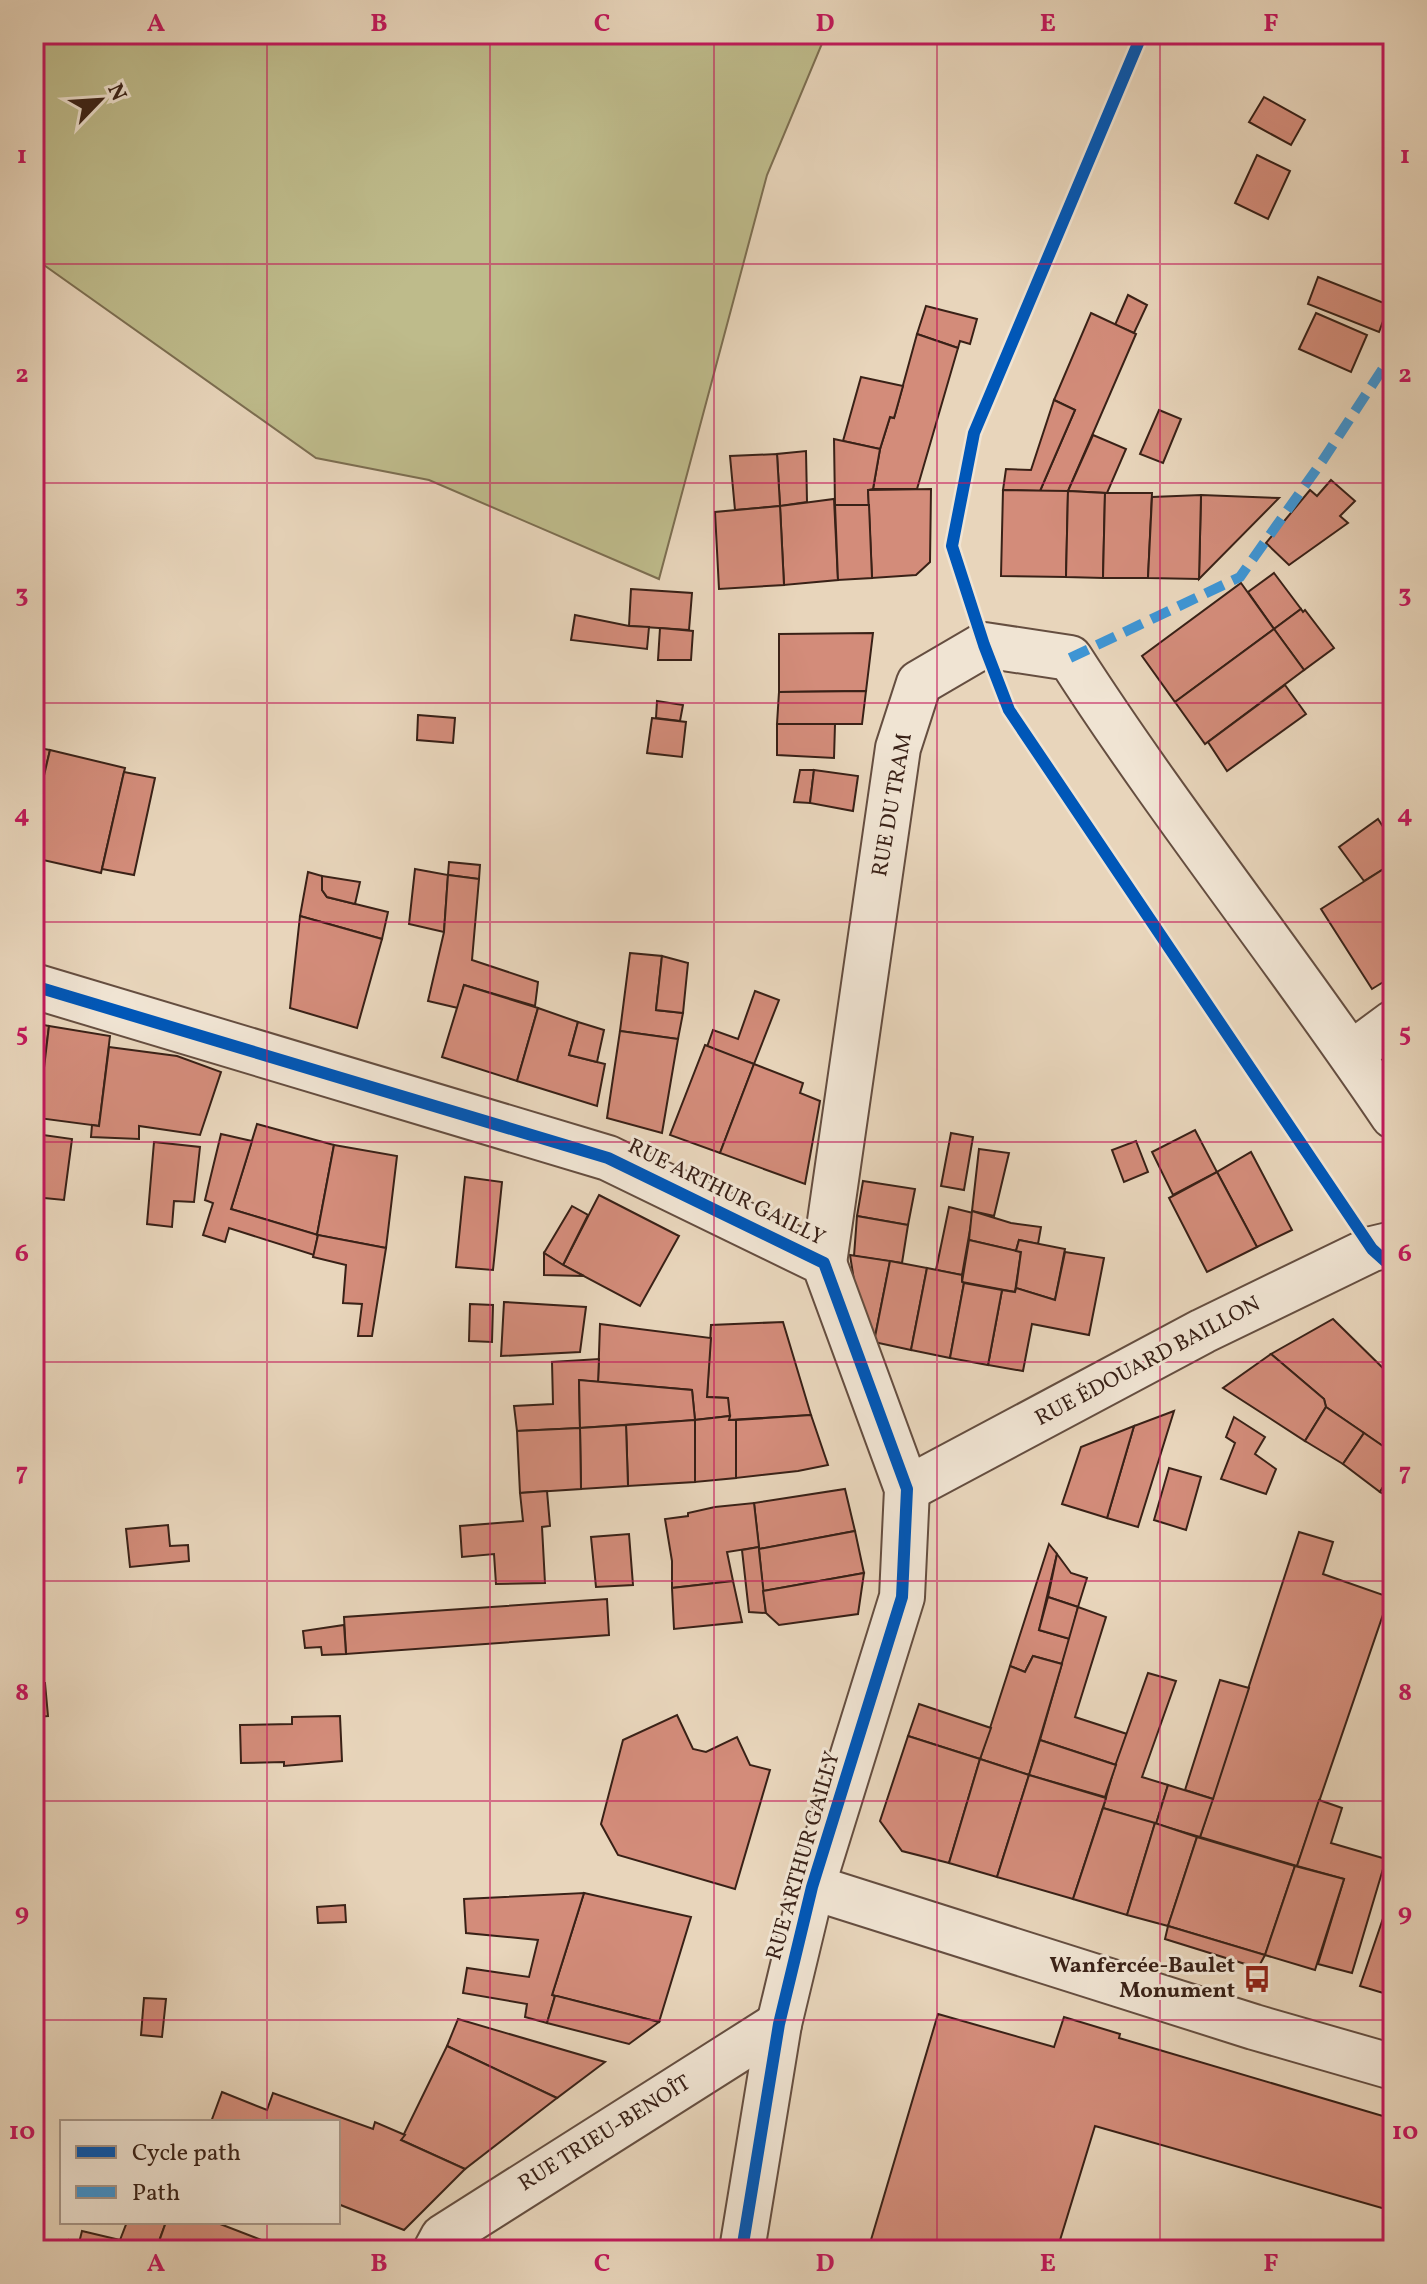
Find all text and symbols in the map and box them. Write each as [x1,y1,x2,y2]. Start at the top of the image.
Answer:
text: A [147,6,166,42]
text: B [370,6,388,42]
text: C [594,6,610,42]
text: D [815,6,835,42]
text: E [1040,6,1056,42]
text: F [1263,6,1279,42]
north arrow [60,60,140,140]
text: N [98,79,133,106]
text: 1 [17,138,27,174]
text: 1 [1400,138,1410,174]
text: 2 [15,357,29,393]
text: 2 [1398,357,1412,393]
text: 3 [15,577,29,613]
text: 3 [1398,577,1412,613]
street label: RUE DU TRAM [865,731,921,879]
text: 4 [14,797,30,833]
text: 4 [1397,797,1413,833]
text: 5 [16,1016,28,1052]
text: 5 [1399,1016,1411,1052]
street label: RUE ARTHUR GAILLY [622,1132,830,1254]
text: 6 [15,1236,29,1272]
text: 6 [1398,1236,1412,1272]
street label: RUE ÉDOUARD BAILLON [1030,1289,1266,1435]
text: 7 [16,1455,28,1491]
text: 7 [1399,1455,1411,1491]
text: 8 [15,1675,29,1711]
text: 8 [1398,1675,1412,1711]
street label: RUE ARTHUR GAILLY [759,1748,849,1964]
text: 9 [15,1895,29,1931]
text: 9 [1398,1895,1412,1931]
place label: Wanfercée-Baulet Monument [1050,1951,1235,2007]
bus stop icon: Wanfercée-Baulet Monument [1242,1964,1272,1994]
street label: RUE TRIEU-BENOÎT [513,2068,697,2200]
text: 10 [9,2114,35,2150]
text: 10 [1392,2114,1418,2150]
legend [60,2120,340,2224]
text: Cycle path [132,2137,241,2171]
text: Path [132,2177,180,2211]
text: A [147,2246,166,2282]
text: B [370,2246,388,2282]
text: C [594,2246,610,2282]
text: D [815,2246,835,2282]
text: E [1040,2246,1056,2282]
text: F [1263,2246,1279,2282]

